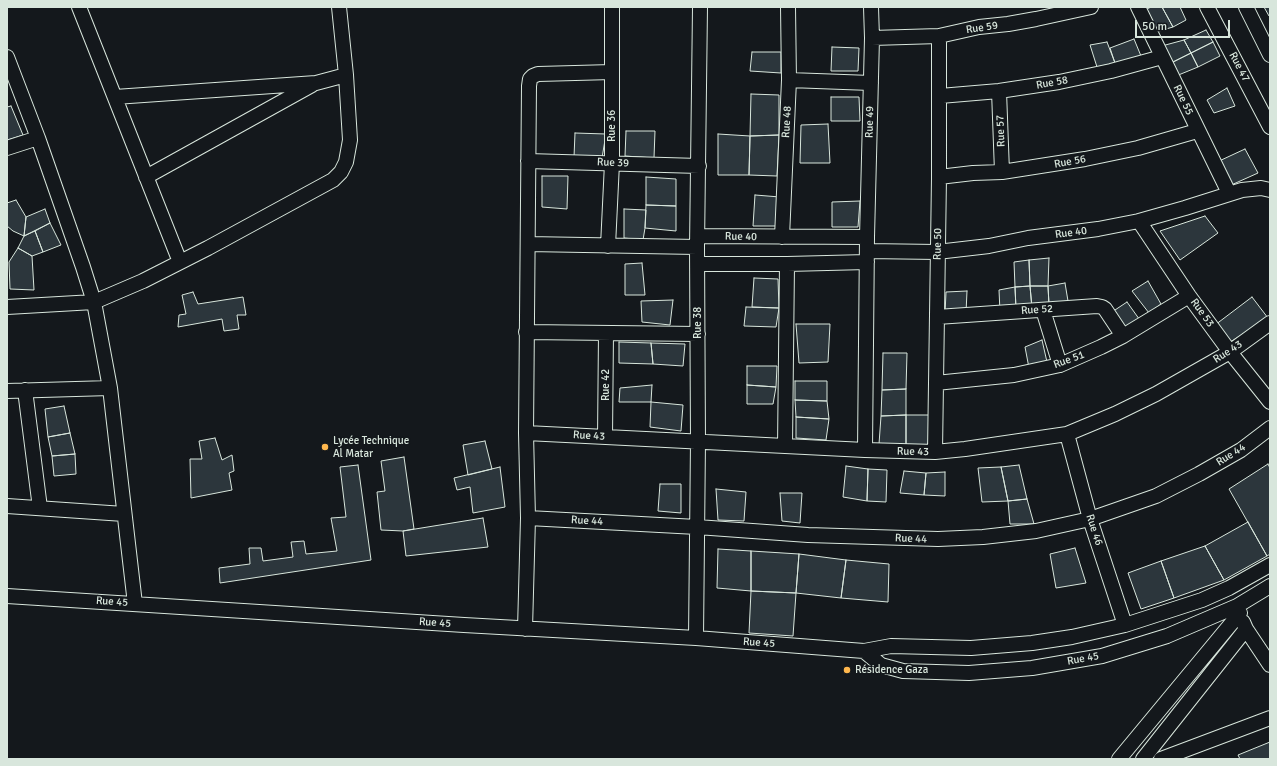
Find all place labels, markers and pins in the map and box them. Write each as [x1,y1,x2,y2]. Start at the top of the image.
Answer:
place label: Lycée Technique Al Matar [333,434,409,460]
marker: Lycée Technique Al Matar [320,442,330,452]
place label: Résidence Gaza [855,663,928,677]
marker: Résidence Gaza [842,665,852,675]

